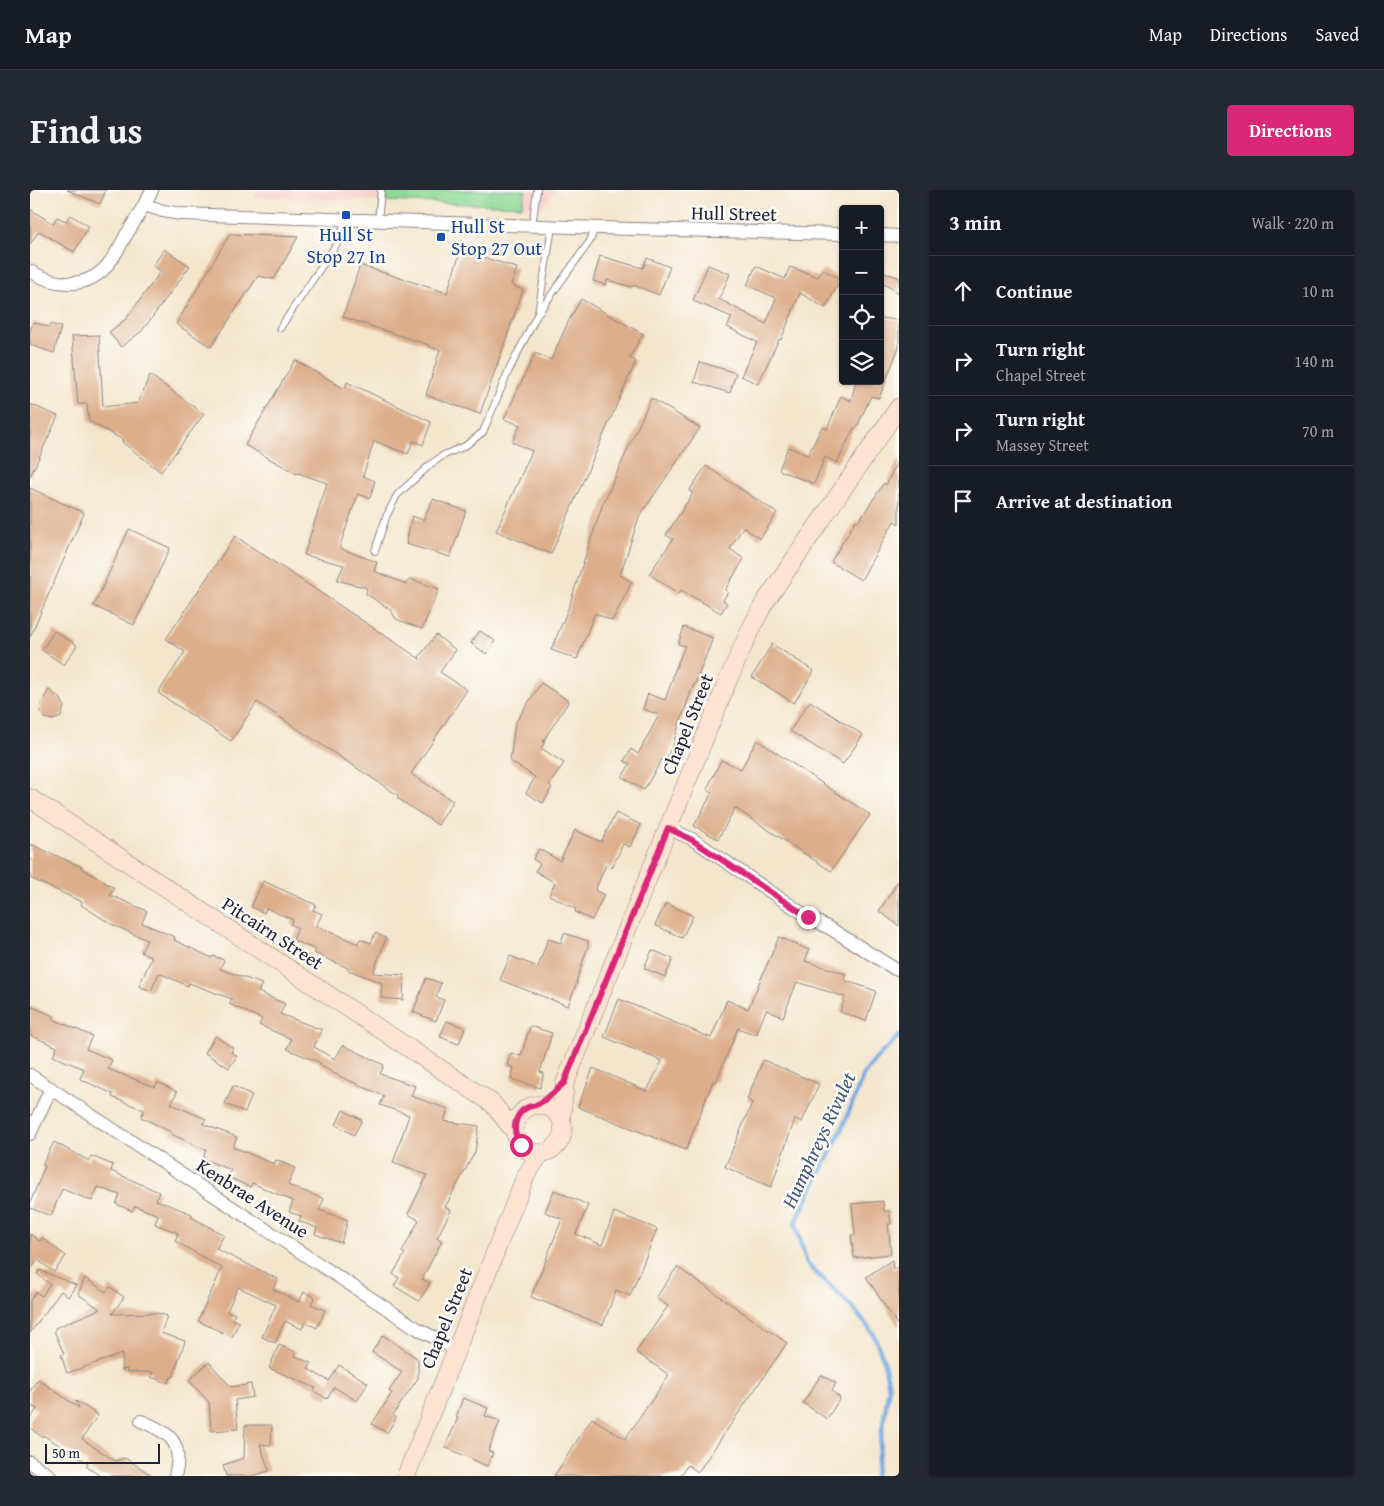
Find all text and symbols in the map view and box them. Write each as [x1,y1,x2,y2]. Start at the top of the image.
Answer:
text: Map [25,17,72,52]
text: Map [1149,21,1182,48]
text: Directions [1210,21,1287,48]
text: Saved [1315,21,1359,48]
text: Find us [30,105,143,156]
button: Directions [1227,105,1354,156]
street label: Hull Street [691,198,777,228]
map controls [839,205,884,385]
button: + [839,205,884,250]
text: 3 min [949,207,1001,238]
marker: Hull St Stop 27 In [340,209,352,221]
text: Walk · 220 m [1251,211,1334,235]
place label: Hull St Stop 27 Out [451,212,542,262]
place label: Hull St Stop 27 In [306,220,386,270]
marker: Hull St Stop 27 Out [435,231,447,243]
button: − [839,250,884,295]
icon: ahead [949,277,977,305]
text: Continue [996,277,1073,305]
text: 10 m [1302,279,1334,303]
button: locate [839,295,884,340]
text: Turn right [996,335,1085,363]
button: layers [839,340,884,385]
icon: right [949,347,977,375]
text: 140 m [1294,349,1334,373]
text: Chapel Street [996,363,1086,387]
text: Turn right [996,405,1085,433]
icon: right [949,417,977,445]
text: 70 m [1302,419,1334,443]
text: Massey Street [996,433,1089,457]
icon: arrive [949,487,977,515]
text: Arrive at destination [996,487,1172,515]
street label: Chapel Street [654,669,720,779]
street label: Pitcairn Street [217,890,329,976]
route end [797,906,820,929]
water label: Humphreys Rivulet [773,1067,862,1214]
route start [510,1134,533,1157]
street label: Kenbrae Avenue [191,1151,315,1245]
street label: Chapel Street [413,1263,479,1373]
scale bar [45,1441,160,1464]
text: 50 m [52,1443,80,1463]

